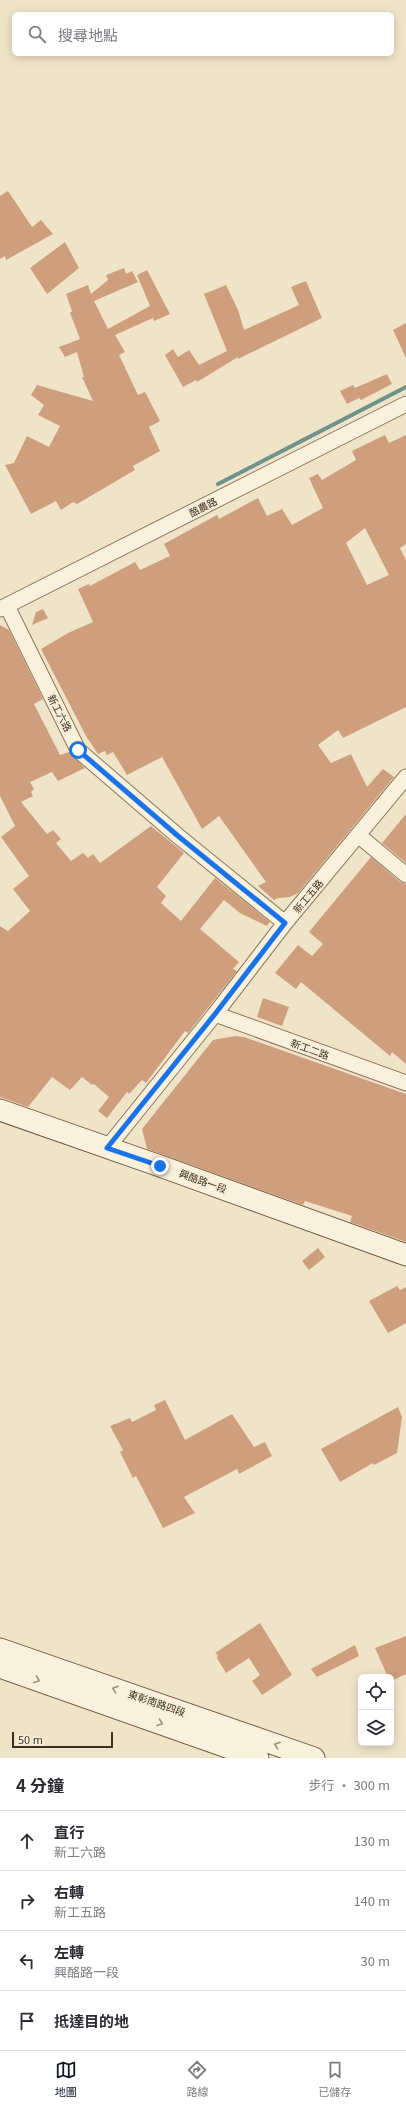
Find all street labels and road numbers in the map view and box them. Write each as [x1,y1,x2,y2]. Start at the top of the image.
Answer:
street label: 酪農路 [186,493,220,520]
street label: 新工六路 [45,692,76,734]
street label: 新工五路 [289,876,326,916]
street label: 新工二路 [289,1035,332,1062]
street label: 興酪路一段 [177,1165,229,1196]
street label: 東彰南路四段 [126,1686,188,1719]

